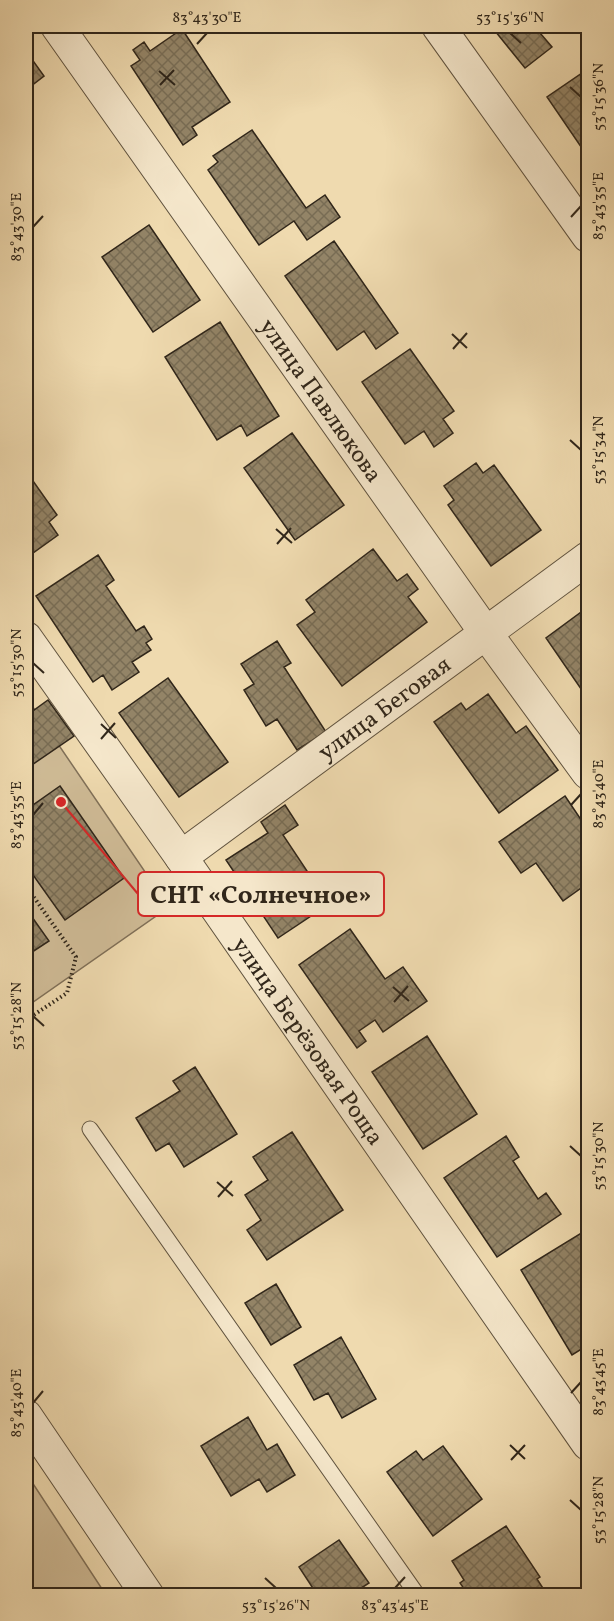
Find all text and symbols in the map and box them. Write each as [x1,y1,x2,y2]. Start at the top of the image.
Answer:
text: 83°43'30"E [172,8,242,29]
text: 53°15'36"N [476,8,544,29]
text: 53°15'36"N [589,63,610,131]
text: 83°43'35"E [589,172,610,240]
text: 83°43'30"E [7,192,28,262]
street label: улица Павлюкова [250,312,389,490]
text: 53°15'34"N [589,415,610,485]
text: 53°15'30"N [7,629,28,697]
street label: улица Беговая [312,649,459,770]
text: 83°43'40"E [589,759,610,829]
text: 83°43'35"E [7,781,28,849]
callout: СНТ «Солнечное» [138,872,384,916]
text: СНТ «Солнечное» [150,878,372,914]
street label: улица Берёзовая Роща [223,931,391,1153]
text: 53°15'28"N [7,982,28,1050]
text: 53°15'30"N [589,1122,610,1190]
text: 83°43'45"E [589,1348,610,1416]
text: 83°43'40"E [7,1368,28,1438]
text: 53°15'28"N [589,1476,610,1544]
text: 53°15'26"N [242,1596,310,1617]
text: 83°43'45"E [361,1596,429,1617]

